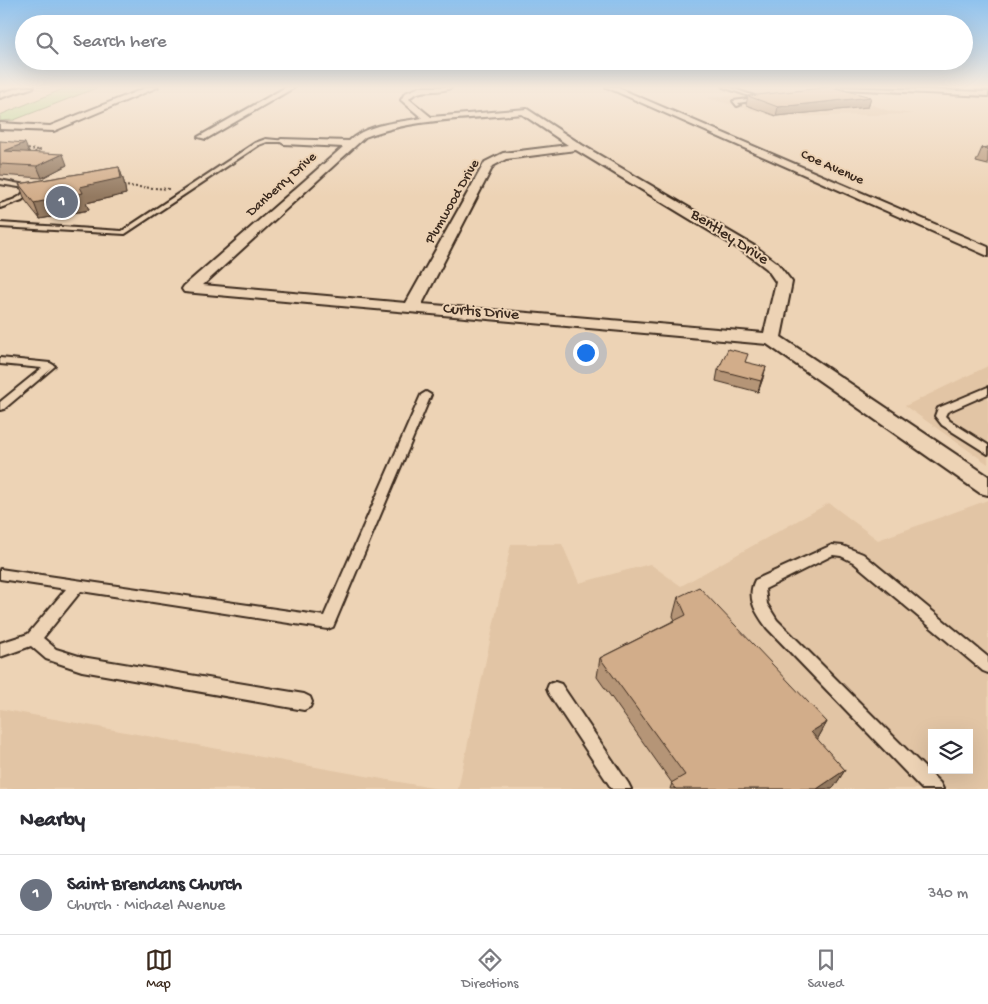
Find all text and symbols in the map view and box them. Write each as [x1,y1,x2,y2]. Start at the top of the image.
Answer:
search box [15,15,973,70]
icon: search [33,29,61,57]
text: Search here [73,31,167,54]
street label: Coe Avenue [798,147,867,190]
street label: Danberry Drive [243,148,321,222]
street label: Plumwood Drive [421,156,484,248]
pin: 1 [46,183,78,221]
street label: Bentley Drive [686,205,772,271]
street label: Curtis Drive [442,300,521,326]
your location [573,340,599,366]
map controls [928,729,973,774]
button: layers [928,729,973,774]
text: Nearby [20,809,85,834]
text: Saint Brendans Church [67,874,242,897]
text: 1 [33,885,39,904]
text: 340 m [928,885,968,904]
text: Church · Michael Avenue [67,897,225,916]
tab: Map [145,946,173,993]
tab: Directions [462,946,519,993]
tab: Saved [808,946,843,993]

